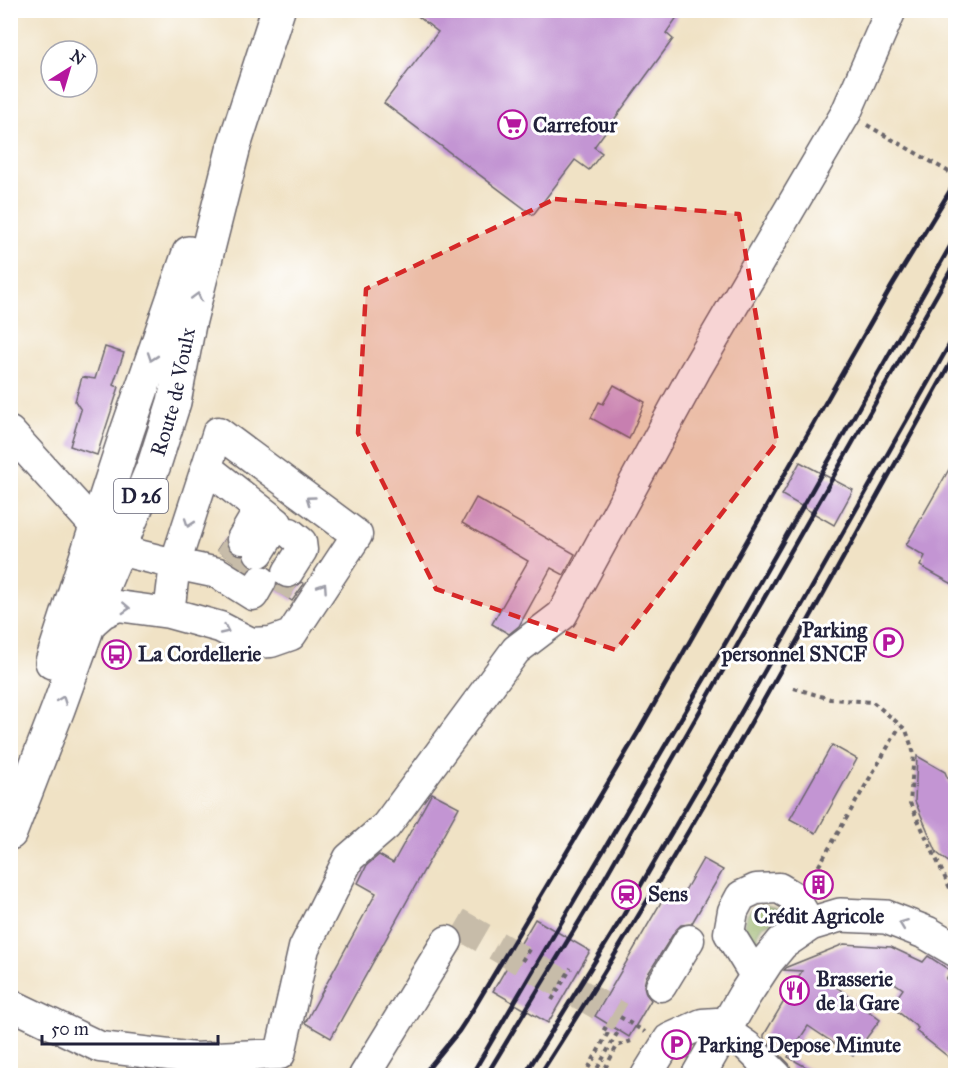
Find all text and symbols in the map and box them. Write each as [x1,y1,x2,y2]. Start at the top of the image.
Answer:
north arrow [39,39,99,99]
text: N [67,46,89,69]
supermarket icon: Carrefour [496,109,528,141]
place label: Carrefour [533,112,618,138]
one-way arrow [189,292,202,302]
street label: Route de Voulx [145,325,201,459]
one-way arrow [147,351,159,362]
road number: D 26 [114,479,168,513]
one-way arrow [305,497,316,508]
one-way arrow [183,517,196,528]
one-way arrow [316,582,327,593]
one-way arrow [122,601,131,614]
place label: Parking personnel SNCF [721,617,868,667]
one-way arrow [219,622,230,634]
parking icon: Parking personnel SNCF [872,626,904,658]
bus stop icon: La Cordellerie [101,638,133,670]
place label: La Cordellerie [138,641,262,667]
one-way arrow [54,695,67,706]
building icon: Crédit Agricole [803,869,835,901]
station icon: Sens [611,878,643,910]
place label: Sens [648,881,688,907]
place label: Crédit Agricole [754,903,884,929]
one-way arrow [898,919,909,931]
place label: Brasserie de la Gare [816,966,900,1016]
restaurant icon: Brasserie de la Gare [779,975,811,1007]
scale bar [42,1008,218,1046]
text: 50 m [51,1018,89,1040]
parking icon: Parking Depose Minute [661,1029,693,1061]
place label: Parking Depose Minute [698,1032,901,1058]

